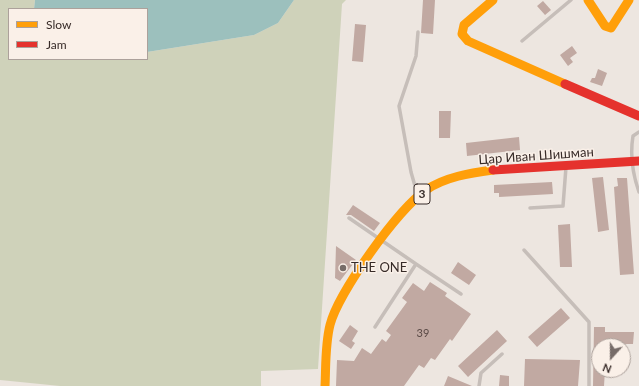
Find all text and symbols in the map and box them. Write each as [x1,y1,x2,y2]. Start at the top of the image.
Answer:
legend [8,8,148,60]
text: Slow [46,17,71,32]
text: Jam [46,37,67,52]
street label: Цар Иван Шишман [478,144,594,168]
road number: 3 [414,184,430,204]
place label: THE ONE [351,260,407,276]
marker: THE ONE [338,263,348,273]
house number: 39 [417,326,429,340]
north arrow [591,338,631,378]
text: N [601,361,613,376]

